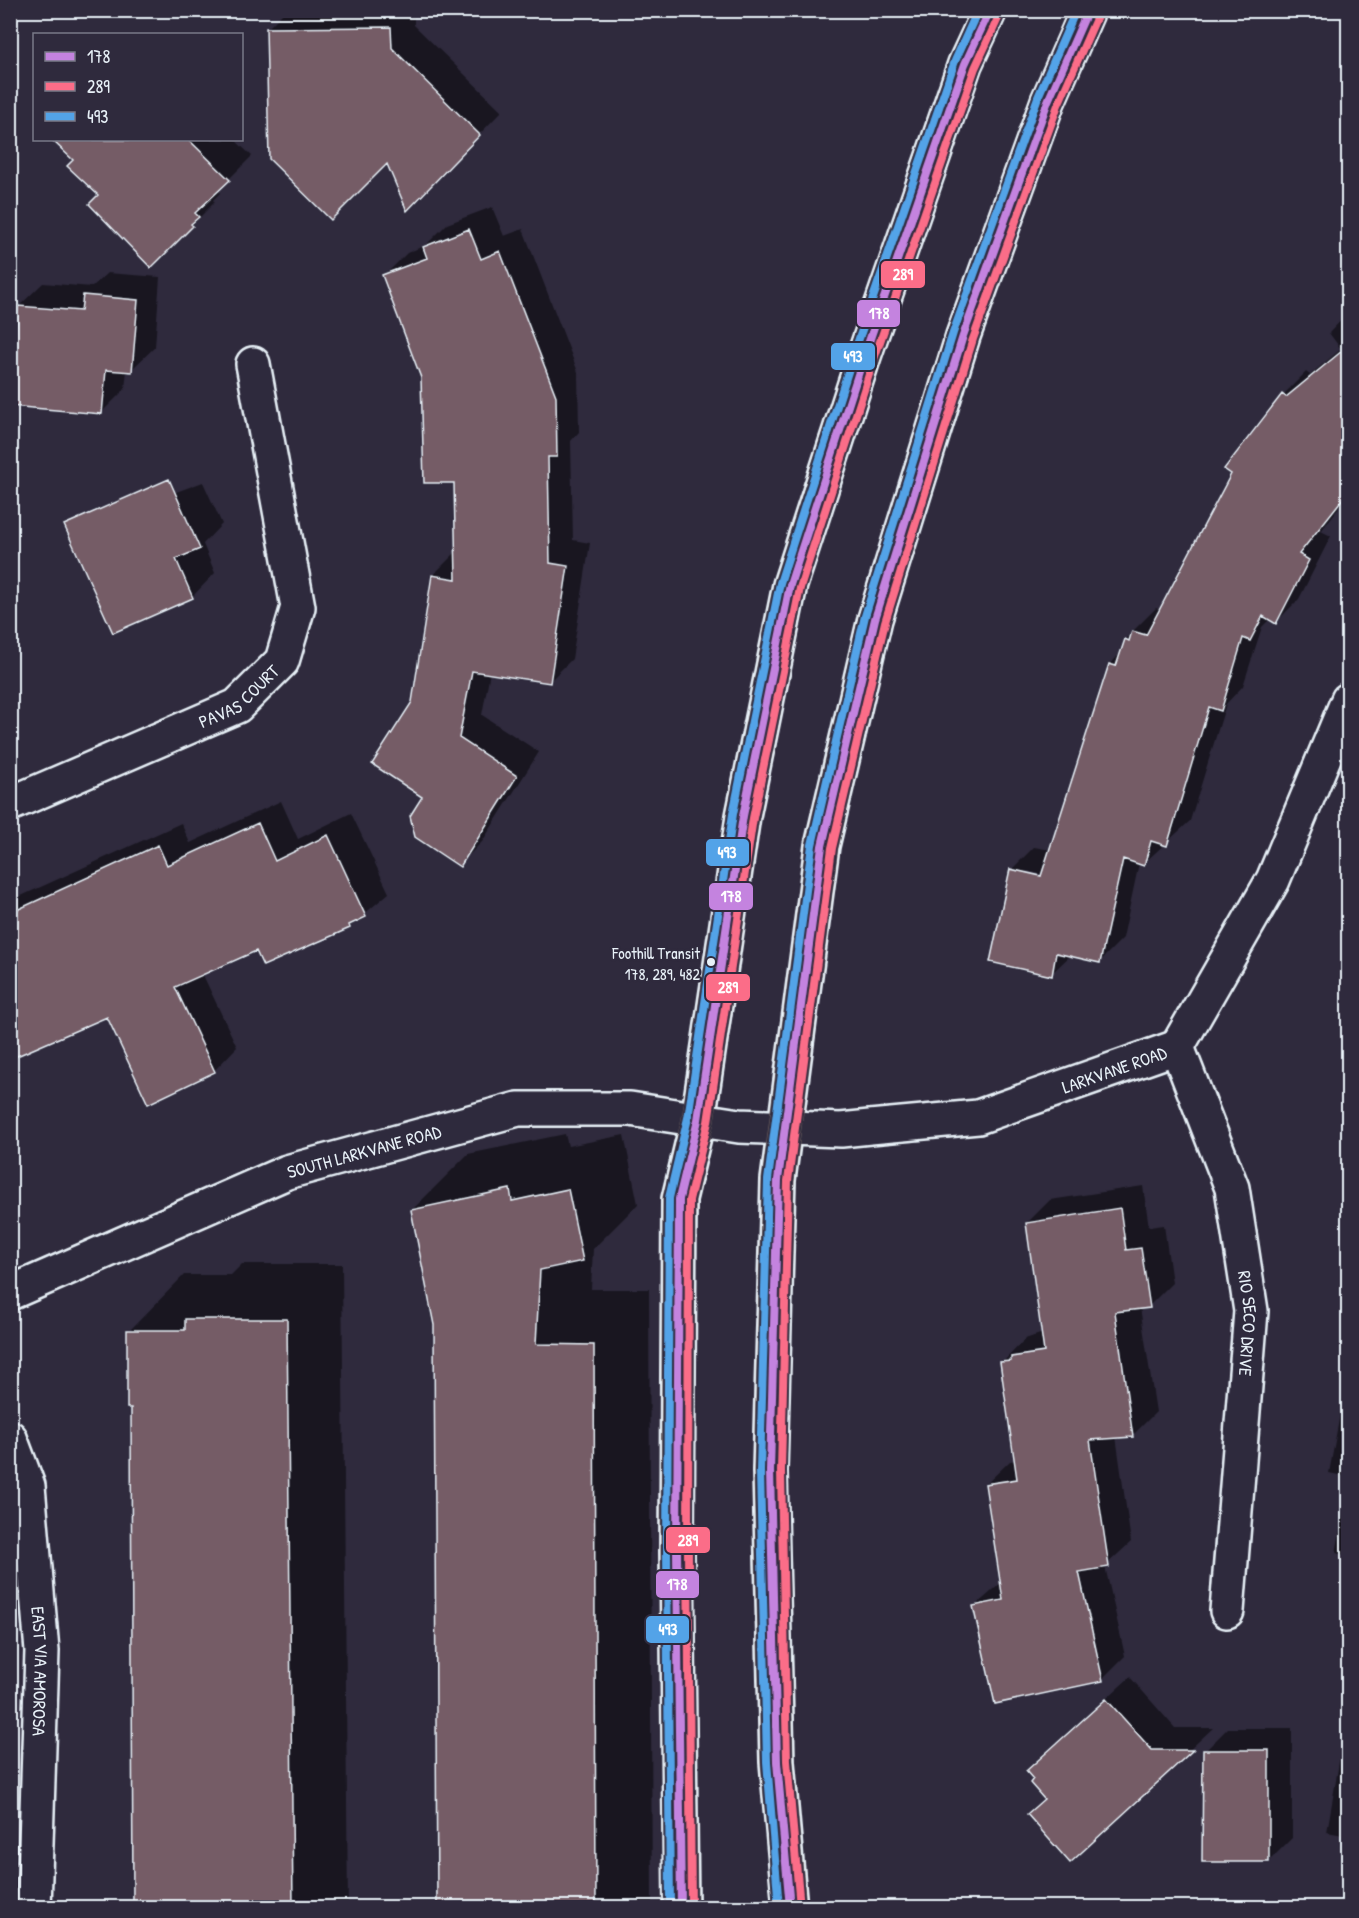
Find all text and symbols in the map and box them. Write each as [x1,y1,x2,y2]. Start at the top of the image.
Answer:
legend [33,33,243,141]
text: 178 [87,44,110,69]
text: 289 [87,74,110,99]
text: 493 [87,104,108,129]
line badge: 289 [880,260,926,289]
text: 289 [893,263,913,285]
line badge: 178 [856,299,901,328]
text: 178 [869,302,889,324]
line badge: 493 [830,342,876,371]
text: 493 [843,345,863,367]
street label: PAVAS COURT [195,658,285,734]
line badge: 493 [705,838,750,867]
text: 493 [717,841,737,863]
line badge: 178 [708,882,754,911]
text: 178 [721,885,741,907]
place label: Foothill Transit 178, 289, 482 [611,942,701,985]
marker: Foothill Transit 178, 289, 482 [705,956,717,968]
line badge: 289 [705,973,751,1002]
text: 289 [718,976,738,998]
street label: LARKVANE ROAD [1058,1039,1170,1099]
street label: SOUTH LARKVANE ROAD [284,1118,444,1184]
street label: RIO SECO DRIVE [1232,1269,1264,1377]
line badge: 289 [665,1526,711,1554]
text: 289 [678,1529,698,1551]
line badge: 178 [655,1570,700,1599]
text: 178 [667,1573,687,1595]
street label: EAST VIA AMOROSA [26,1605,55,1737]
line badge: 493 [645,1615,690,1644]
text: 493 [658,1618,678,1640]

